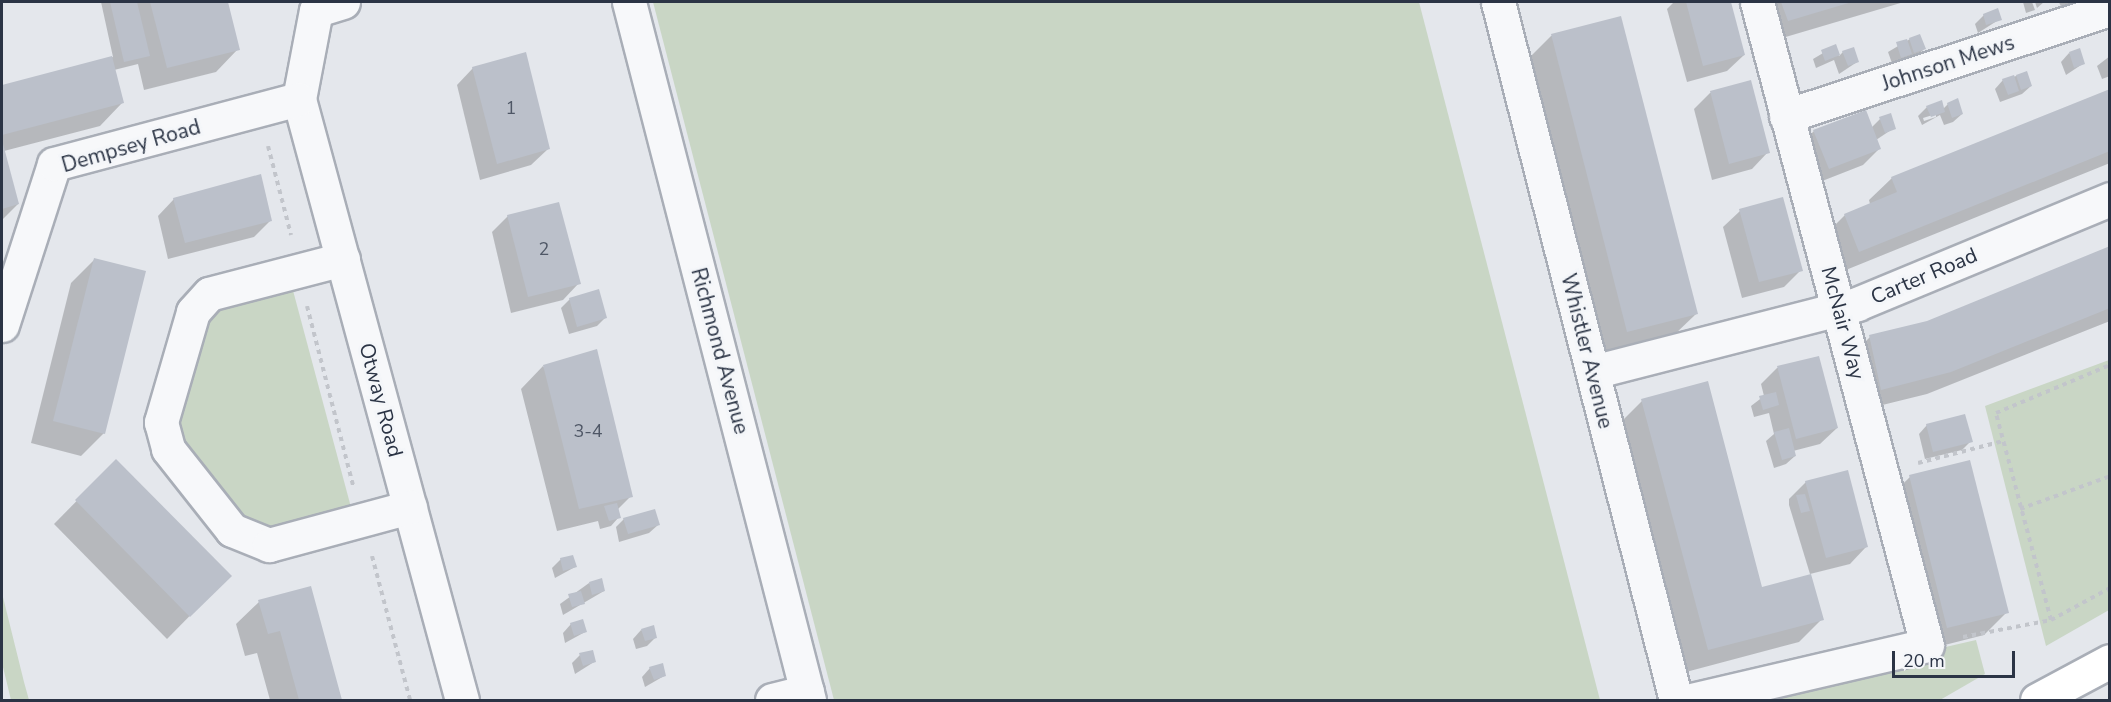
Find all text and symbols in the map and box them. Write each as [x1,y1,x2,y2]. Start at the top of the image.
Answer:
street label: Johnson Mews [1878,30,2018,96]
house number: 1 [506,97,516,119]
street label: Dempsey Road [59,114,203,178]
house number: 2 [539,238,549,260]
street label: Carter Road [1867,242,1981,310]
street label: McNair Way [1816,264,1870,382]
street label: Richmond Avenue [686,265,754,437]
street label: Whistler Avenue [1556,271,1618,431]
street label: Otway Road [354,340,408,460]
house number: 3-4 [573,420,603,442]
scale bar [1895,639,2018,677]
text: 20 m [1903,649,1945,673]

